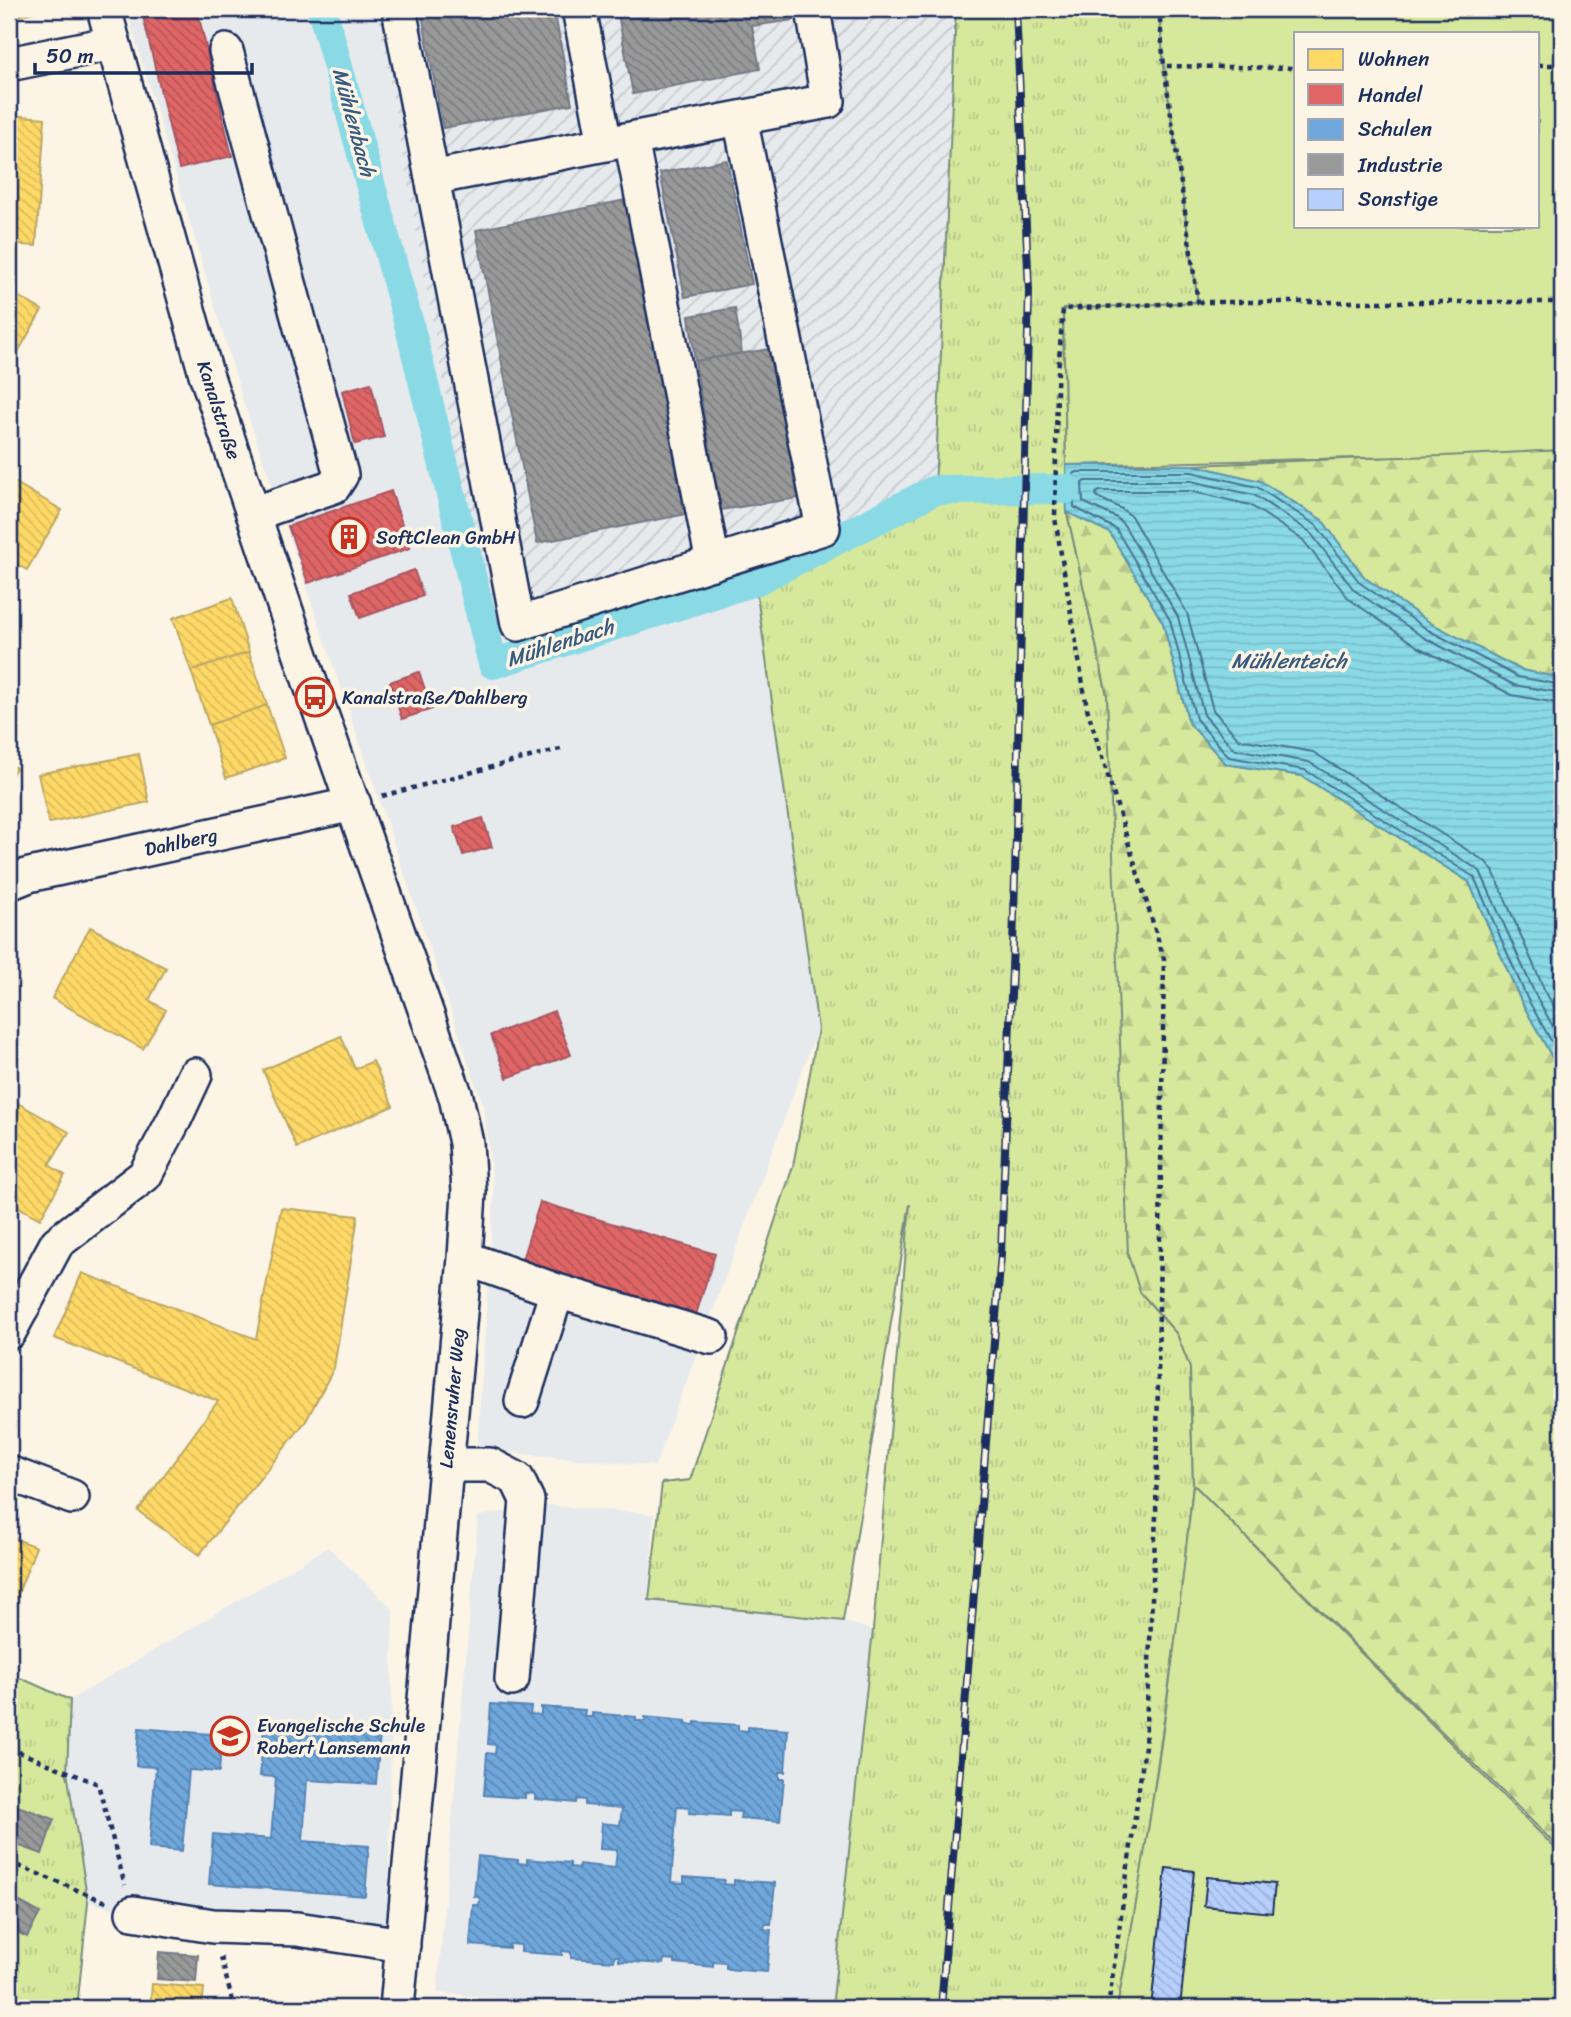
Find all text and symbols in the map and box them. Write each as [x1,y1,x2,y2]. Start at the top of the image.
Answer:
scale bar [35,32,252,76]
legend [1294,32,1540,228]
text: 50 m [46,37,94,75]
text: Wohnen [1358,40,1429,78]
water label: Mühlenbach [321,63,387,183]
text: Handel [1358,76,1424,114]
text: Schulen [1358,110,1432,148]
text: Industrie [1357,146,1442,184]
text: Sonstige [1358,180,1438,218]
street label: Kanalstraße [187,356,251,464]
building icon: SoftClean GmbH [328,516,370,558]
place label: SoftClean GmbH [376,521,516,554]
water label: Mühlenbach [501,607,621,678]
water label: Mühlenteich [1232,642,1348,680]
bus stop icon: Kanalstraße/Dahlberg [294,676,336,718]
place label: Kanalstraße/Dahlberg [342,681,528,714]
street label: Dahlberg [142,818,221,866]
street label: Lenensruher Weg [429,1326,475,1470]
place label: Evangelische Schule Robert Lansemann [257,1709,425,1764]
school or university icon: Evangelische Schule Robert Lansemann [209,1715,251,1757]

